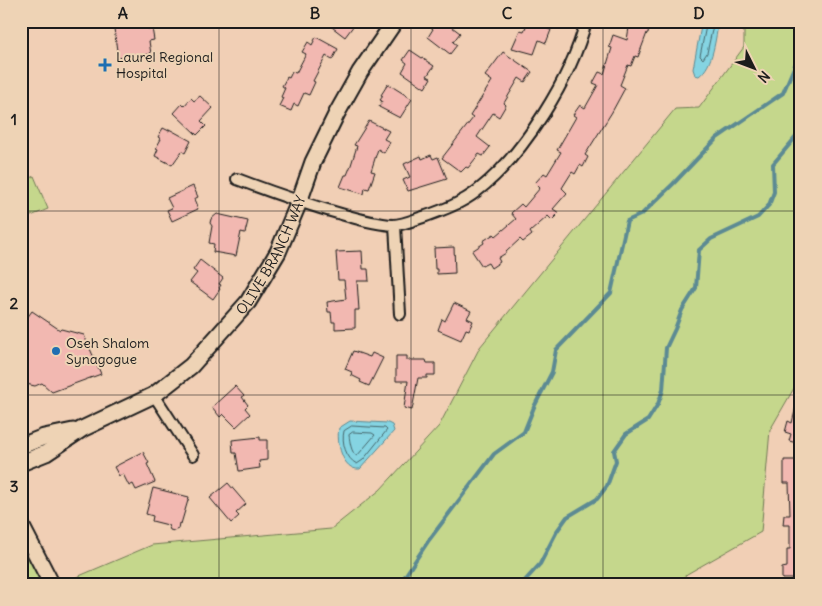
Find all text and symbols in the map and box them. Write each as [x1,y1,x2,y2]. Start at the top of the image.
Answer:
text: A [118,3,128,23]
text: B [310,3,321,23]
text: C [502,3,513,23]
text: D [693,3,705,23]
north arrow [730,42,780,92]
place label: Laurel Regional Hospital [116,48,213,82]
marker: Laurel Regional Hospital [98,58,112,72]
text: N [754,67,774,86]
text: 1 [11,109,17,129]
street label: OLIVE BRANCH WAY [232,193,310,318]
text: 2 [10,293,19,313]
place label: Oseh Shalom Synagogue [66,334,149,368]
marker: Oseh Shalom Synagogue [50,345,62,357]
text: 3 [9,476,19,496]

